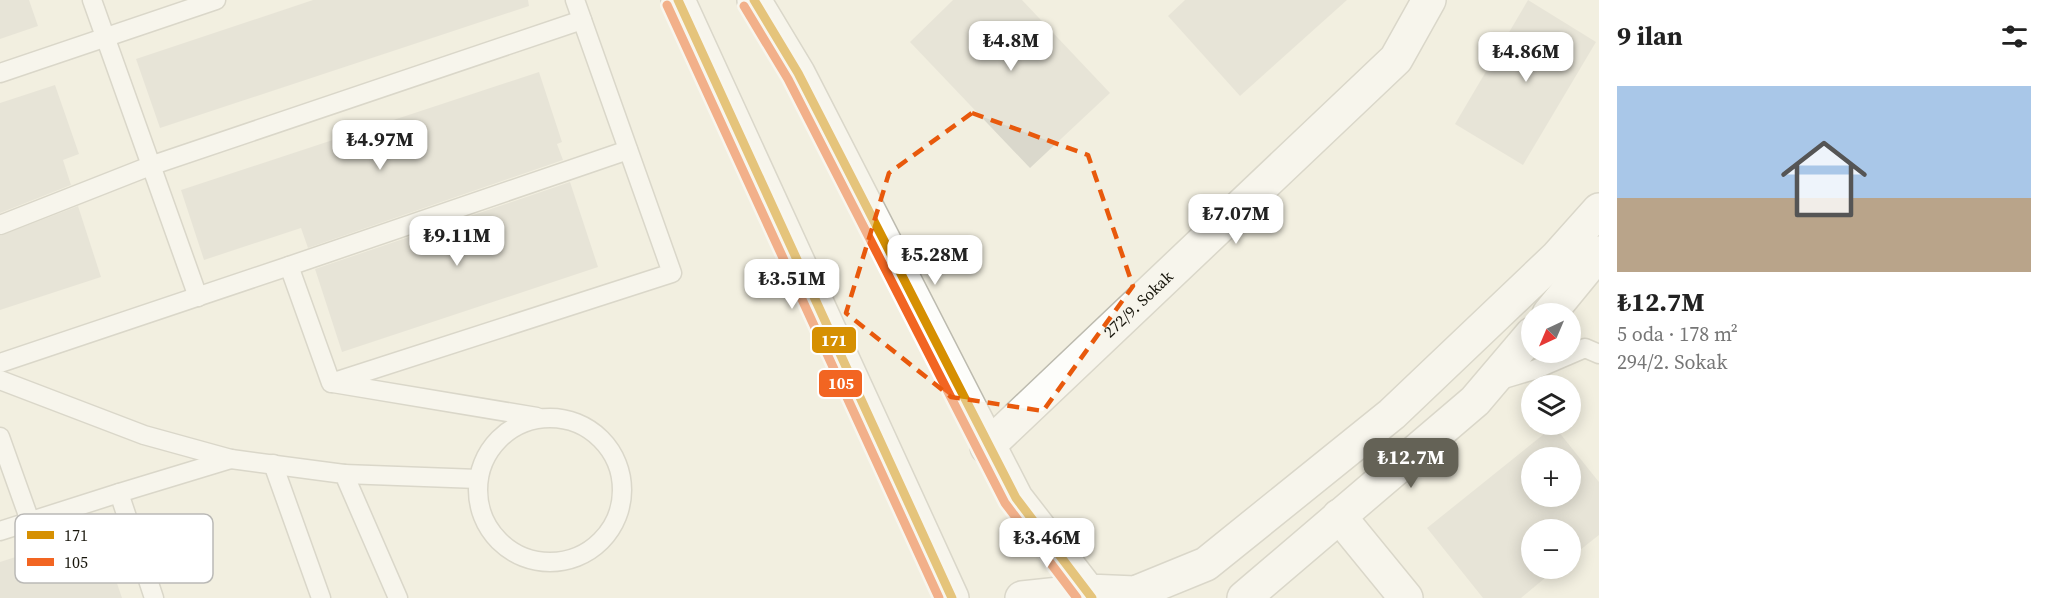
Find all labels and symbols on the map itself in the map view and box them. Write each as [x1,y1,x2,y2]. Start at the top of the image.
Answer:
pin: ₺4.8M [969,21,1053,72]
pin: ₺4.86M [1477,32,1575,83]
pin: ₺4.97M [331,120,429,171]
pin: ₺7.07M [1187,194,1285,245]
pin: ₺9.11M [408,216,506,267]
pin: ₺5.28M [886,235,984,286]
pin: ₺3.51M [743,259,841,310]
street label: 272/9. Sokak [1098,265,1178,342]
north arrow [1521,303,1581,363]
line badge: 171 [811,326,857,354]
text: 171 [821,329,847,351]
line badge: 105 [818,369,863,398]
text: 105 [828,372,854,394]
pin: ₺12.7M [1362,438,1460,489]
legend [15,514,213,583]
pin: ₺3.46M [998,518,1096,569]
text: 171 [64,524,88,546]
text: 105 [64,551,88,573]

